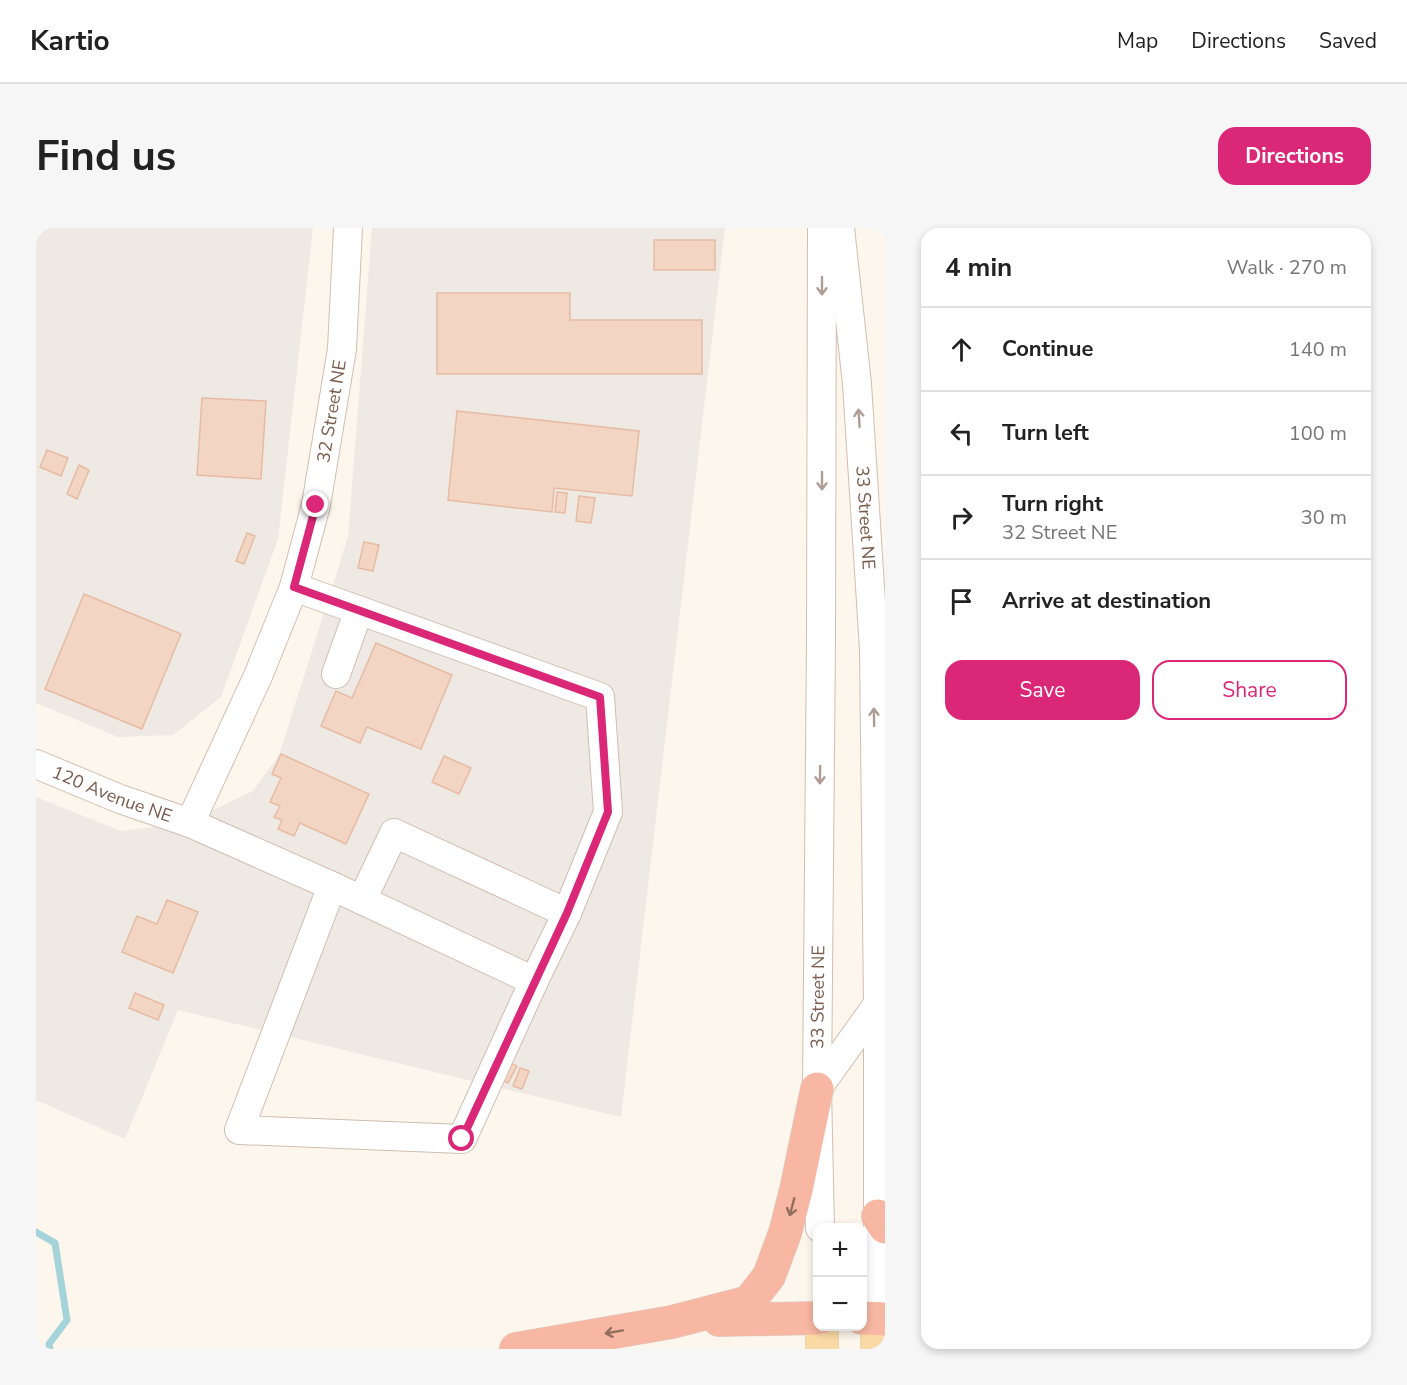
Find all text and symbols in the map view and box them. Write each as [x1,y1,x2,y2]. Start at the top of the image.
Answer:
text: Kartio [30,22,110,60]
text: Map [1117,27,1158,55]
text: Directions [1191,27,1286,55]
text: Saved [1319,27,1377,55]
button: Directions [1218,127,1371,185]
text: Find us [36,128,176,185]
text: 4 min [945,250,1012,285]
text: Walk · 270 m [1227,254,1347,281]
one-way arrow [816,276,828,296]
icon: ahead [945,333,978,366]
text: Continue [1002,334,1093,364]
text: 140 m [1289,336,1347,363]
street label: 32 Street NE [311,358,352,464]
one-way arrow [853,408,864,428]
icon: left [945,417,978,450]
text: Turn left [1002,418,1089,448]
text: 100 m [1289,420,1347,447]
street label: 33 Street NE [850,465,881,570]
one-way arrow [816,471,828,491]
text: Turn right [1002,489,1103,519]
route end [302,491,328,517]
icon: right [945,501,978,534]
text: 30 m [1301,504,1347,531]
text: 32 Street NE [1002,519,1117,546]
icon: arrive [945,585,978,618]
text: Arrive at destination [1002,586,1211,616]
button: Save [945,660,1140,720]
button: Share [1152,660,1347,720]
one-way arrow [868,707,880,727]
street label: 120 Avenue NE [49,760,175,828]
one-way arrow [814,764,826,784]
street label: 33 Street NE [805,945,830,1049]
route start [448,1125,474,1151]
one-way arrow [786,1198,797,1217]
map controls [813,1223,867,1331]
button: + [813,1223,867,1277]
button: − [813,1277,867,1331]
one-way arrow [605,1327,625,1338]

